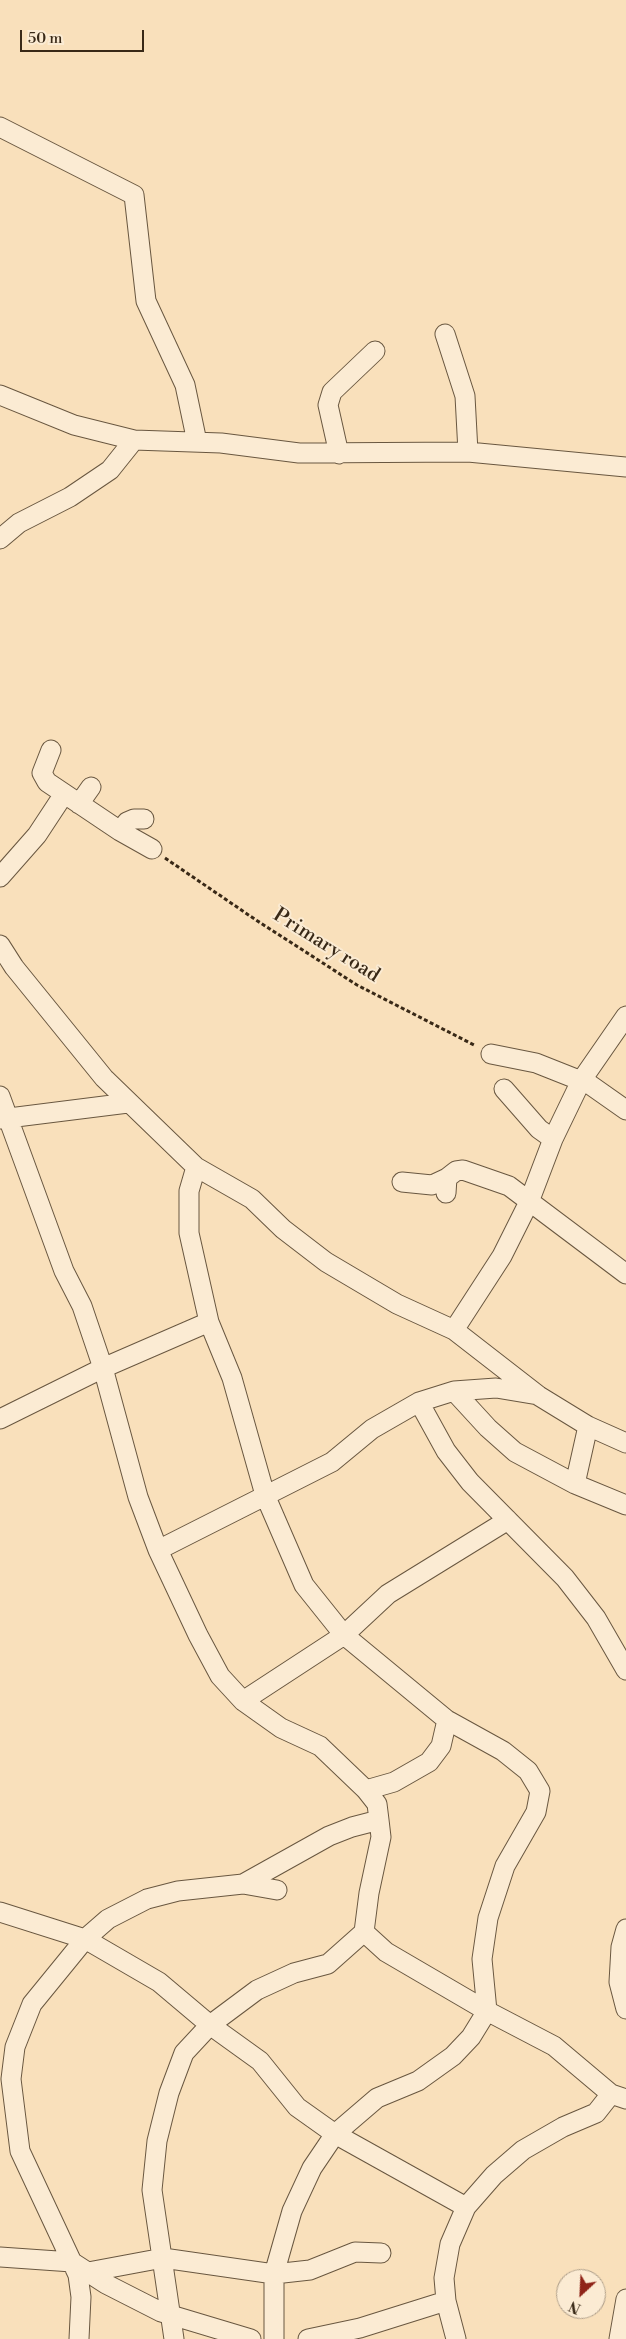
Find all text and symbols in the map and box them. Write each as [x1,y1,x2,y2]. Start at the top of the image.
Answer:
scale bar [22,20,146,52]
text: 50 m [28,29,62,48]
street label: Primary road [268,904,384,988]
north arrow [556,2269,606,2319]
text: N [566,2296,584,2317]

